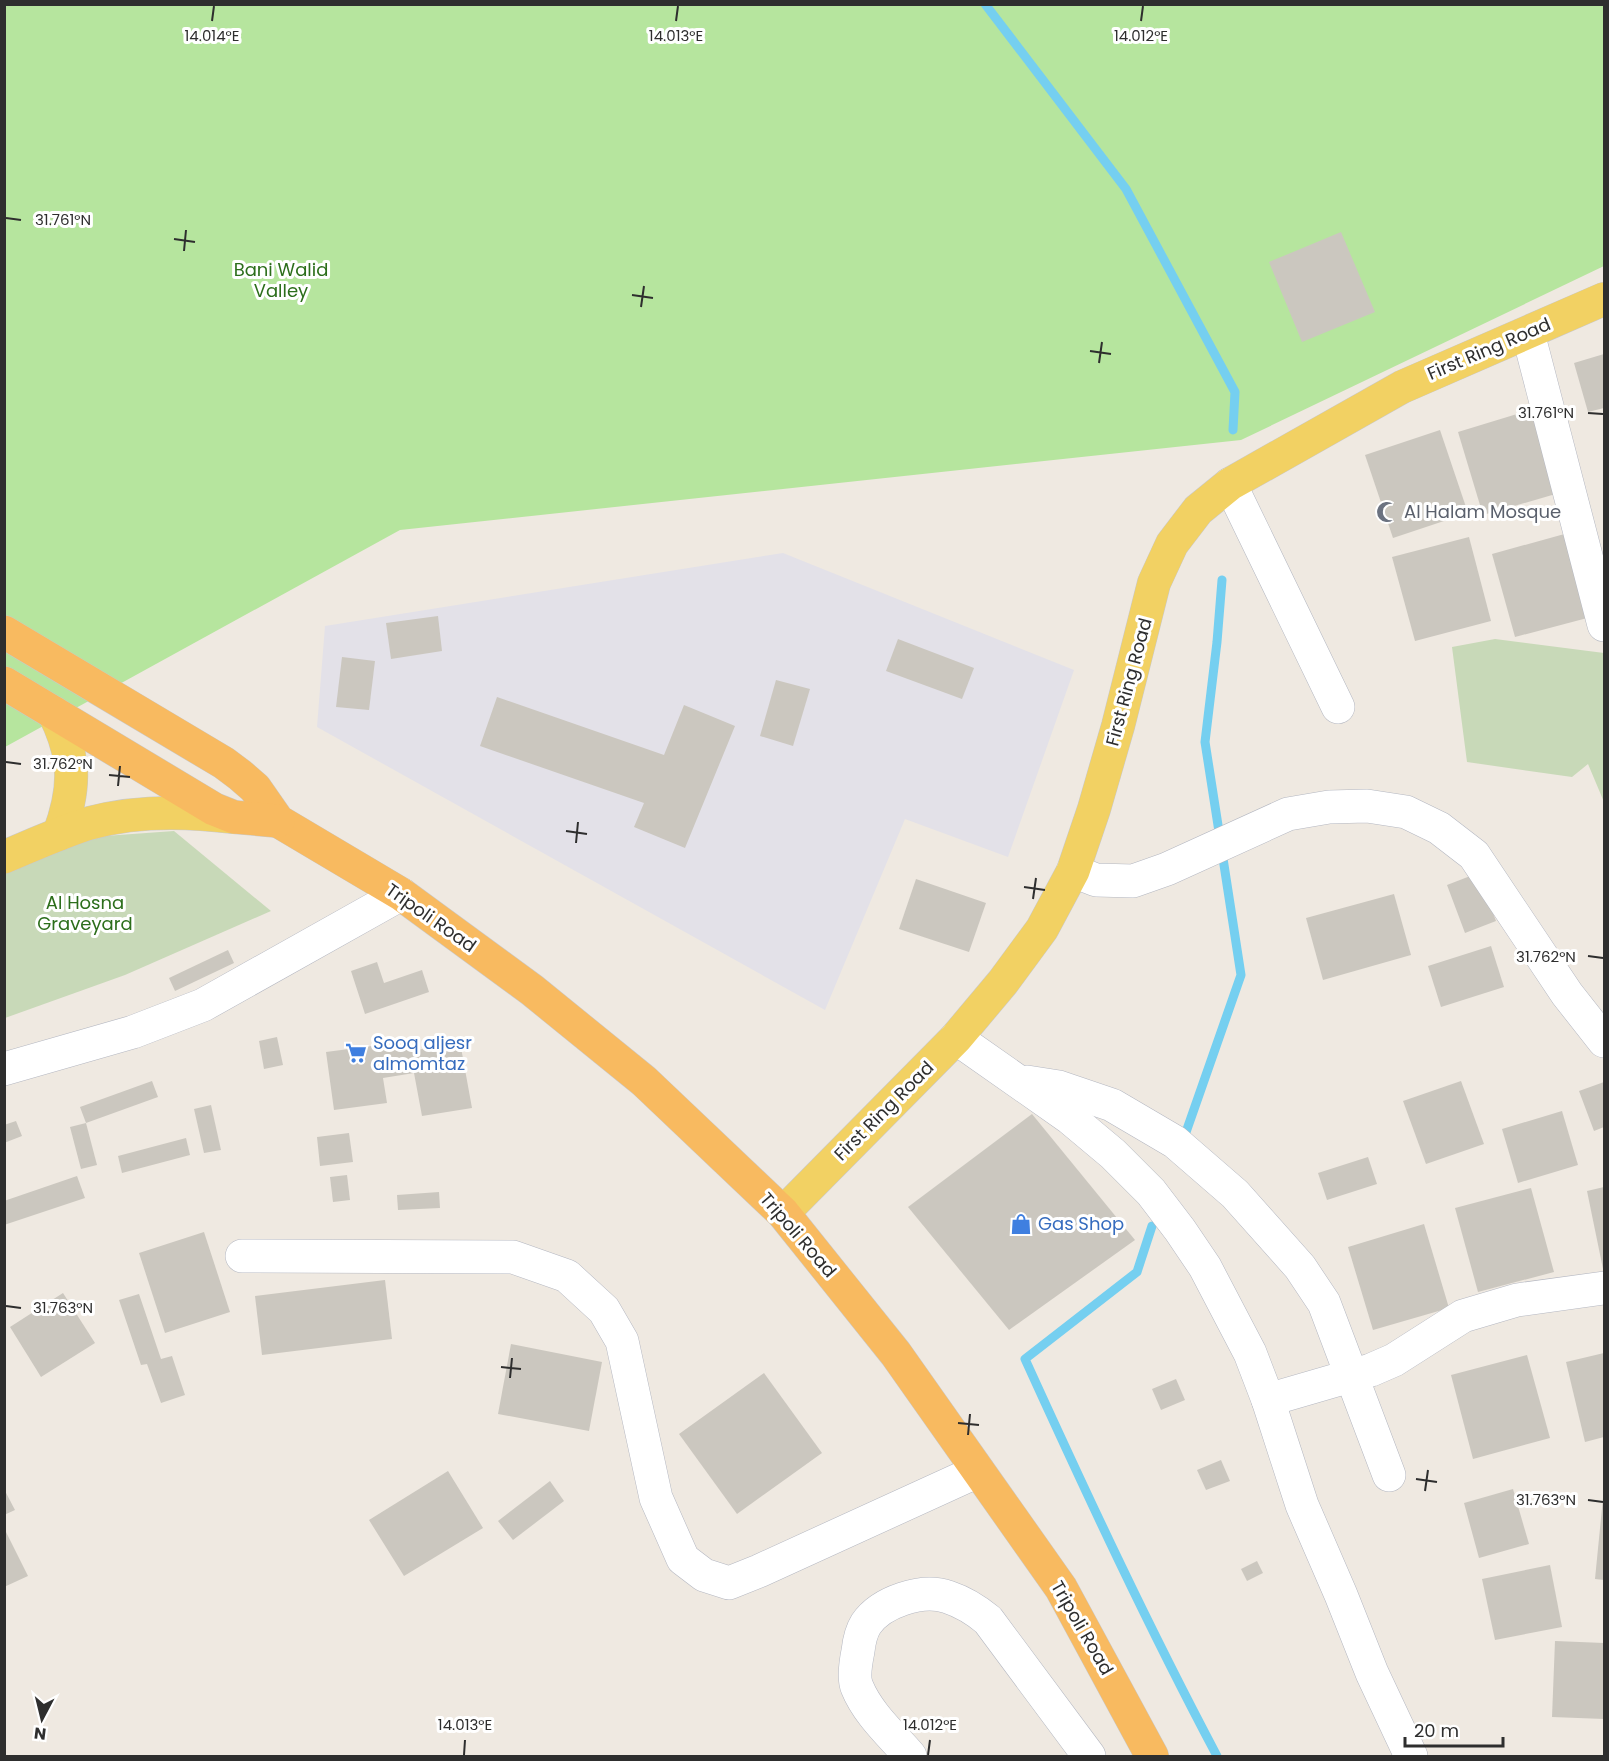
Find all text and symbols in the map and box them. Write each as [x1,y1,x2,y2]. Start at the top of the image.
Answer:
text: 14.014°E [185,25,239,46]
text: 14.013°E [649,25,703,46]
text: 14.012°E [1114,25,1168,46]
text: 31.761°N [35,209,91,230]
park label: Bani Walid Valley [234,257,328,303]
street label: First Ring Road [1423,311,1554,386]
text: 31.761°N [1518,402,1574,423]
place label: Al Halam Mosque [1404,499,1561,524]
mosque icon: Al Halam Mosque [1375,500,1399,524]
street label: First Ring Road [1099,615,1158,749]
text: 31.762°N [33,753,93,774]
street label: Tripoli Road [381,877,481,958]
park label: Al Hosna Graveyard [37,890,133,936]
text: 31.762°N [1516,946,1576,967]
place label: Sooq aljesr almomtaz [373,1030,472,1076]
supermarket icon: Sooq aljesr almomtaz [344,1041,368,1065]
street label: First Ring Road [828,1055,939,1166]
street label: Tripoli Road [754,1187,842,1283]
place label: Gas Shop [1038,1211,1124,1236]
shop icon: Gas Shop [1009,1212,1033,1236]
text: 31.763°N [33,1297,93,1318]
text: 31.763°N [1516,1489,1576,1510]
street label: Tripoli Road [1045,1576,1120,1679]
north arrow [12,1689,72,1749]
scale bar [1405,1710,1502,1748]
text: 14.013°E [438,1714,492,1735]
text: 14.012°E [903,1714,957,1735]
text: 20 m [1414,1718,1459,1743]
text: N [33,1721,48,1746]

